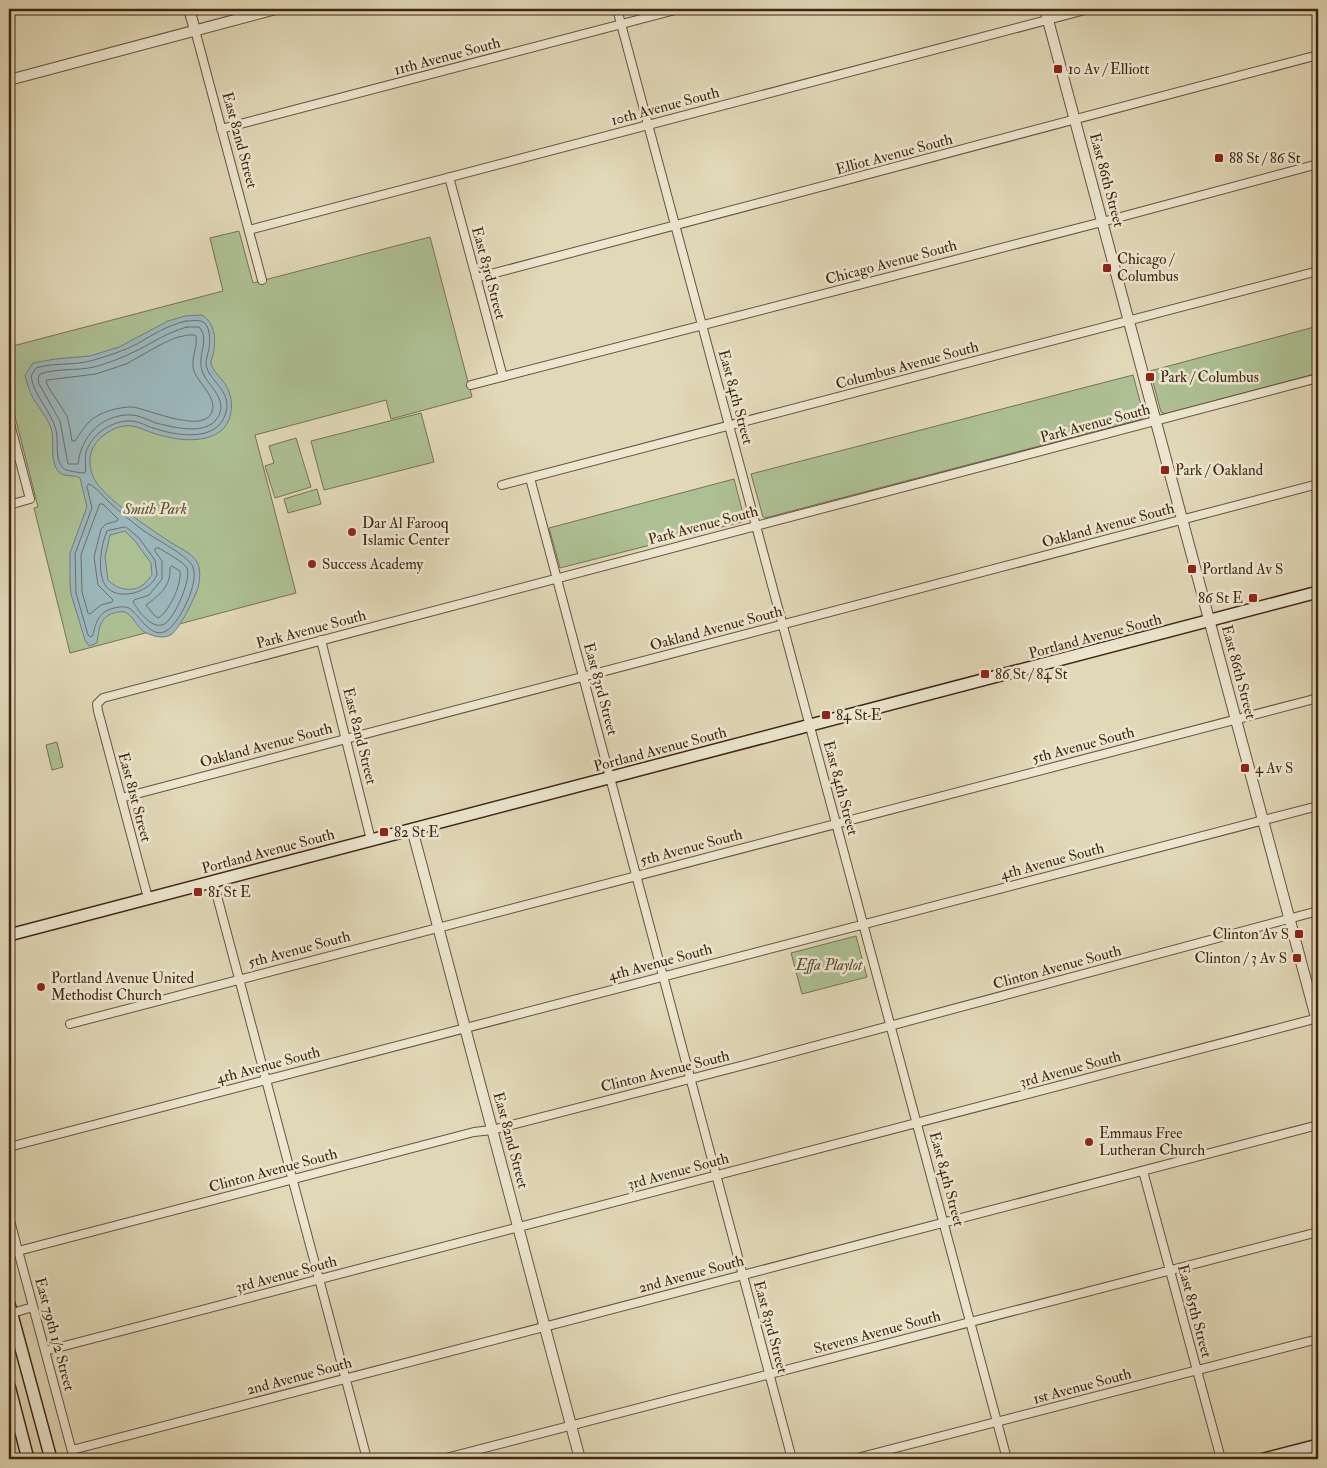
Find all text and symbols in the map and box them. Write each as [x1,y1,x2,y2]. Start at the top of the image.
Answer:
street label: 11th Avenue South [392,33,502,80]
place label: 10 Av / Elliott [1068,60,1149,79]
marker: 10 Av / Elliott [1052,63,1064,75]
street label: 10th Avenue South [609,83,722,130]
street label: East 82nd Street [218,90,262,191]
street label: Elliot Avenue South [834,130,955,179]
street label: East 86th Street [1085,131,1128,229]
place label: 88 St / 86 St [1229,149,1301,168]
marker: 88 St / 86 St [1213,152,1225,164]
street label: East 83rd Street [467,225,510,322]
street label: Chicago Avenue South [823,236,959,289]
place label: Chicago / Columbus [1117,250,1178,286]
marker: Chicago / Columbus [1101,262,1113,274]
street label: Columbus Avenue South [834,337,981,394]
street label: East 84th Street [714,348,757,447]
place label: Park / Columbus [1160,368,1259,387]
marker: Park / Columbus [1144,371,1156,383]
street label: Park Avenue South [1038,400,1152,447]
place label: Park / Oakland [1175,461,1264,480]
marker: Park / Oakland [1159,464,1171,476]
street label: Oakland Avenue South [1040,499,1177,552]
park label: Smith Park [122,500,187,519]
street label: Park Avenue South [646,502,760,549]
place label: Dar Al Farooq Islamic Center [362,514,450,550]
marker: Dar Al Farooq Islamic Center [346,526,358,538]
place label: Success Academy [322,555,424,574]
marker: Success Academy [306,558,318,570]
place label: Portland Av S [1202,560,1283,579]
marker: Portland Av S [1186,563,1198,575]
place label: 86 St E [1198,589,1243,608]
marker: 86 St E [1247,592,1259,604]
street label: Oakland Avenue South [648,602,785,655]
street label: Park Avenue South [254,606,368,653]
street label: Portland Avenue South [1027,610,1164,663]
street label: East 86th Street [1217,623,1260,721]
street label: East 83rd Street [579,641,622,738]
place label: 86 St / 84 St [995,665,1068,684]
marker: 86 St / 84 St [979,668,991,680]
street label: East 82nd Street [338,686,381,787]
place label: 84 St E [836,706,882,725]
marker: 84 St E [820,709,832,721]
street label: Oakland Avenue South [198,719,335,772]
street label: Portland Avenue South [592,723,729,776]
street label: 5th Avenue South [1030,723,1136,768]
street label: East 84th Street [819,739,862,838]
street label: East 81st Street [113,750,156,844]
place label: 4 Av S [1255,759,1293,778]
marker: 4 Av S [1239,762,1251,774]
place label: 82 St E [394,823,439,842]
street label: Portland Avenue South [200,825,337,878]
street label: 5th Avenue South [638,825,744,870]
marker: 82 St E [378,826,390,838]
street label: 4th Avenue South [998,838,1106,884]
place label: 81 St E [208,883,251,902]
marker: 81 St E [192,886,204,898]
place label: Clinton Av S [1212,925,1289,944]
street label: 5th Avenue South [246,927,352,972]
marker: Clinton Av S [1293,928,1305,940]
street label: 4th Avenue South [606,939,714,985]
street label: Clinton Avenue South [991,941,1123,994]
place label: Clinton / 3 Av S [1195,949,1287,968]
marker: Clinton / 3 Av S [1291,952,1303,964]
park label: Effa Playlot [795,956,863,975]
place label: Portland Avenue United Methodist Church [51,969,195,1005]
marker: Portland Avenue United Methodist Church [35,981,47,993]
street label: 4th Avenue South [214,1042,322,1088]
street label: Clinton Avenue South [599,1046,732,1097]
street label: 3rd Avenue South [1017,1047,1123,1092]
street label: East 82nd Street [489,1090,533,1191]
place label: Emmaus Free Lutheran Church [1099,1124,1205,1160]
street label: East 84th Street [925,1130,968,1229]
marker: Emmaus Free Lutheran Church [1083,1136,1095,1148]
street label: Clinton Avenue South [207,1144,339,1197]
street label: 3rd Avenue South [625,1149,731,1194]
street label: 2nd Avenue South [636,1251,746,1298]
street label: 3rd Avenue South [233,1252,339,1297]
street label: East 85th Street [1173,1262,1216,1360]
street label: East 79th 1/2 Street [30,1275,79,1393]
street label: East 83rd Street [749,1279,792,1376]
street label: Stevens Avenue South [812,1306,943,1359]
street label: 2nd Avenue South [244,1353,354,1400]
street label: 1st Avenue South [1031,1364,1134,1409]

